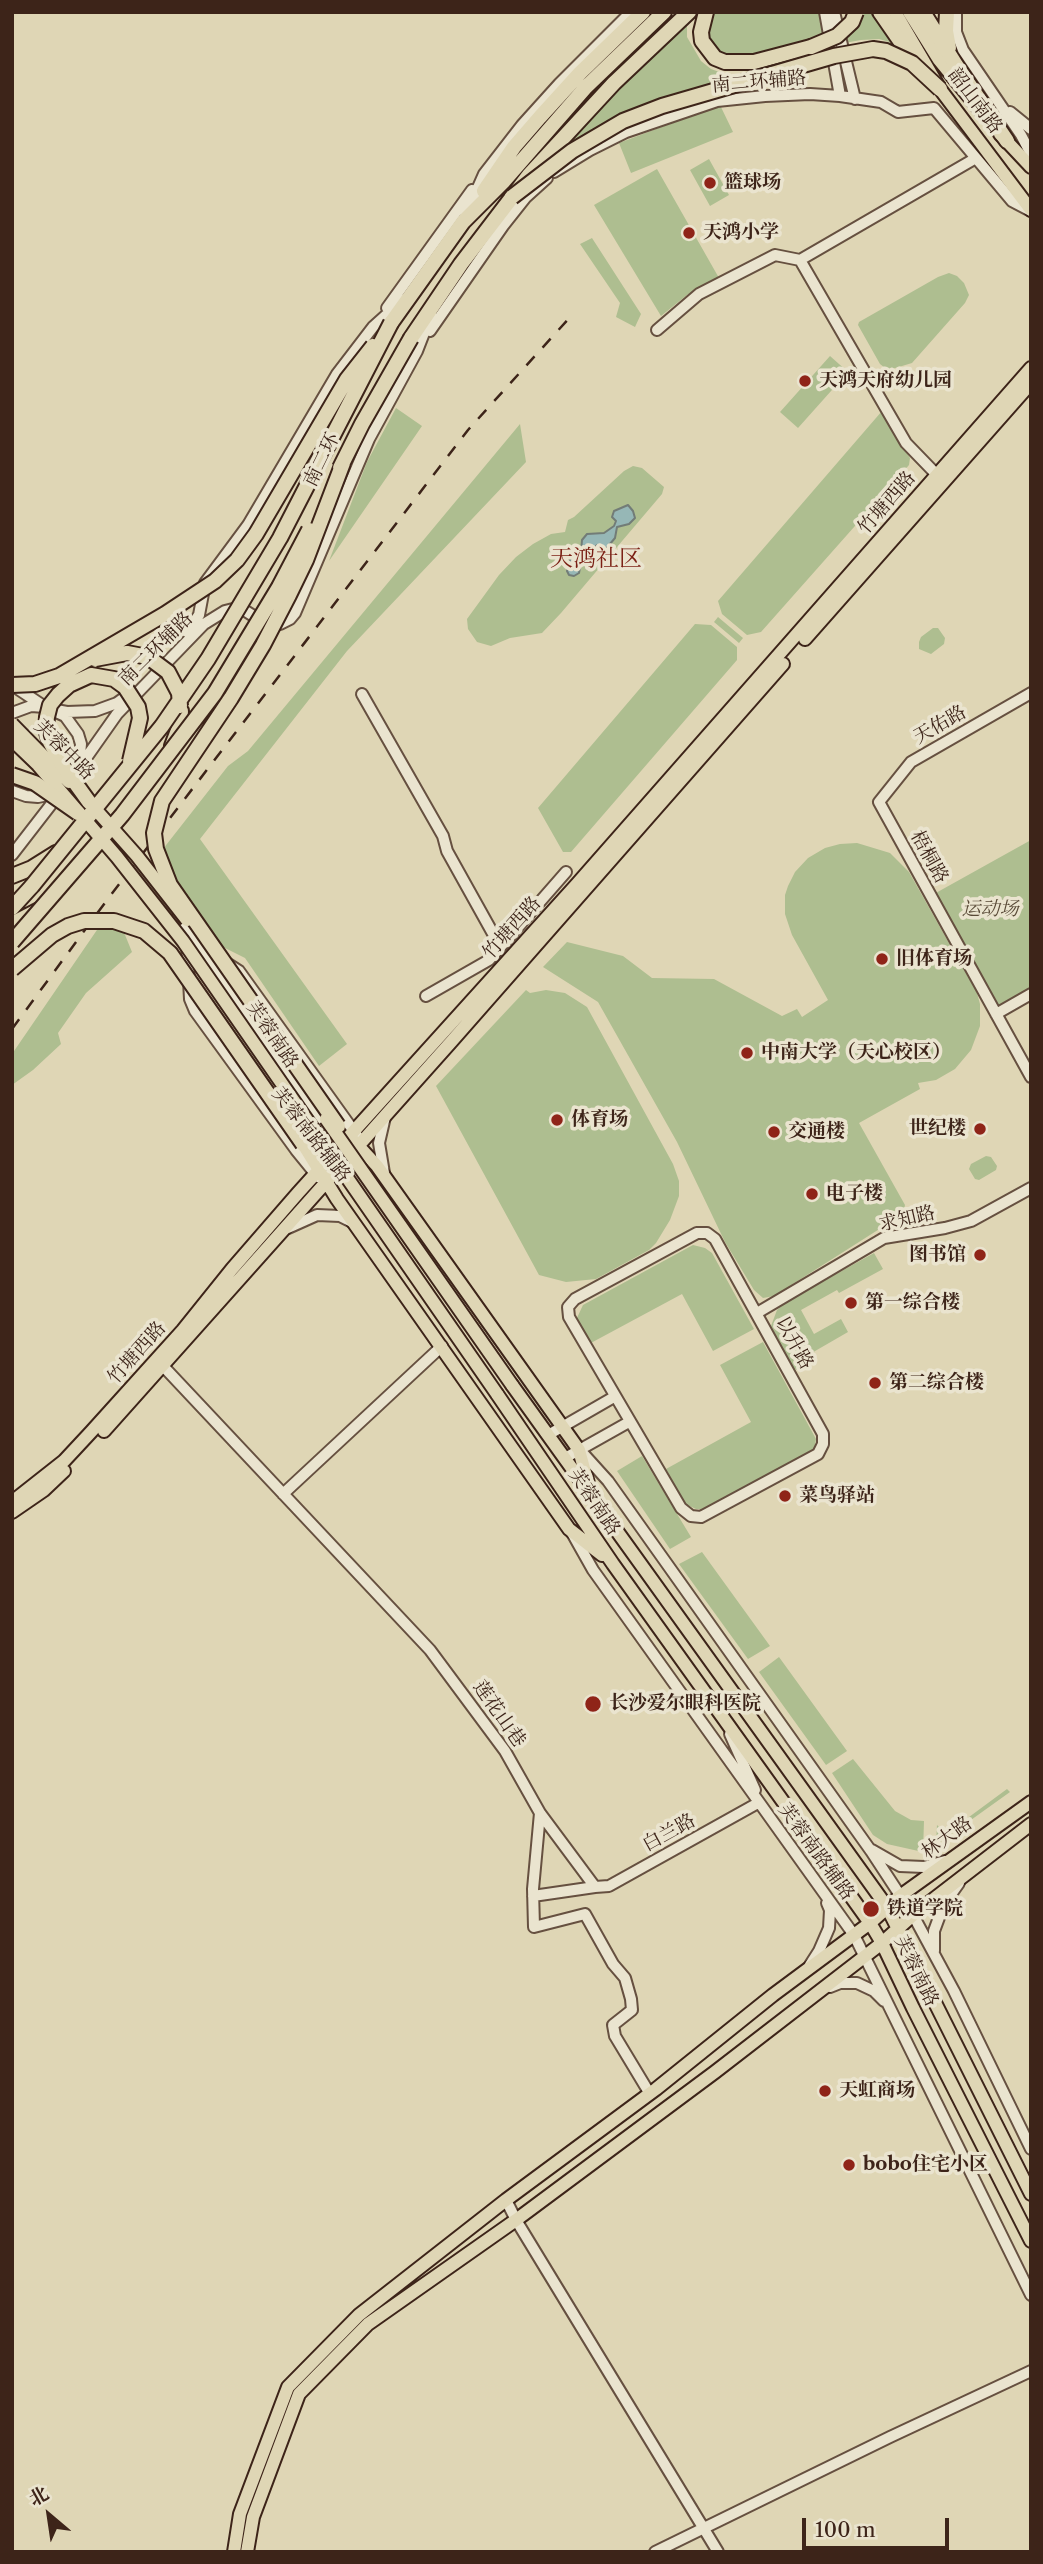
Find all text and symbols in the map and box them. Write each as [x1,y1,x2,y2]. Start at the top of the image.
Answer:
street label: 韶山南路 [943,64,1007,138]
street label: 南二环辅路 [711,67,807,97]
place label: 篮球场 [724,172,781,194]
marker: 篮球场 [702,175,718,191]
place label: 天鸿小学 [703,222,779,244]
marker: 天鸿小学 [681,225,697,241]
place label: 天鸿天府幼儿园 [819,370,952,392]
marker: 天鸿天府幼儿园 [797,373,813,389]
street label: 南二环 [299,429,345,491]
street label: 竹塘西路 [853,467,921,539]
district label: 天鸿社区 [550,545,642,573]
street label: 南二环辅路 [114,607,198,691]
street label: 天佑路 [910,701,970,749]
street label: 芙蓉中路 [29,715,99,785]
street label: 梧桐路 [905,827,953,887]
street label: 竹塘西路 [478,892,546,964]
park label: 运动场 [962,899,1018,921]
place label: 旧体育场 [896,948,972,970]
marker: 旧体育场 [874,951,890,967]
street label: 芙蓉南路 [241,997,303,1073]
place label: 中南大学（天心校区） [761,1042,951,1064]
marker: 中南大学（天心校区） [739,1045,755,1061]
street label: 芙蓉南路辅路 [267,1083,355,1187]
place label: 体育场 [571,1109,628,1131]
marker: 体育场 [549,1112,565,1128]
place label: 世纪楼 [909,1118,966,1140]
place label: 交通楼 [788,1121,845,1143]
marker: 世纪楼 [972,1121,988,1137]
marker: 交通楼 [766,1124,782,1140]
place label: 电子楼 [826,1183,883,1205]
marker: 电子楼 [804,1186,820,1202]
street label: 求知路 [877,1201,937,1237]
place label: 图书馆 [909,1244,966,1266]
marker: 图书馆 [972,1247,988,1263]
place label: 第一综合楼 [865,1292,960,1314]
marker: 第一综合楼 [843,1295,859,1311]
street label: 以升路 [770,1313,818,1373]
street label: 竹塘西路 [103,1317,171,1389]
place label: 第二综合楼 [889,1372,984,1394]
marker: 第二综合楼 [867,1375,883,1391]
street label: 芙蓉南路 [563,1464,625,1540]
place label: 菜鸟驿站 [799,1485,875,1507]
marker: 菜鸟驿站 [777,1488,793,1504]
street label: 莲花山巷 [468,1676,530,1752]
place label: 长沙爱尔眼科医院 [609,1693,761,1715]
marker: 长沙爱尔眼科医院 [583,1694,603,1714]
street label: 芙蓉南路辅路 [773,1799,859,1905]
street label: 白兰路 [639,1809,699,1857]
street label: 林大路 [917,1812,977,1864]
place label: 铁道学院 [887,1898,963,1920]
marker: 铁道学院 [861,1899,881,1919]
street label: 芙蓉南路 [889,1932,943,2010]
place label: 天虹商场 [839,2080,915,2102]
marker: 天虹商场 [817,2083,833,2099]
place label: bobo住宅小区 [863,2154,988,2176]
marker: bobo住宅小区 [841,2157,857,2173]
north arrow [14,2480,84,2550]
text: 北 [25,2482,52,2511]
scale bar [805,2504,952,2548]
text: 100 m [815,2517,876,2542]

